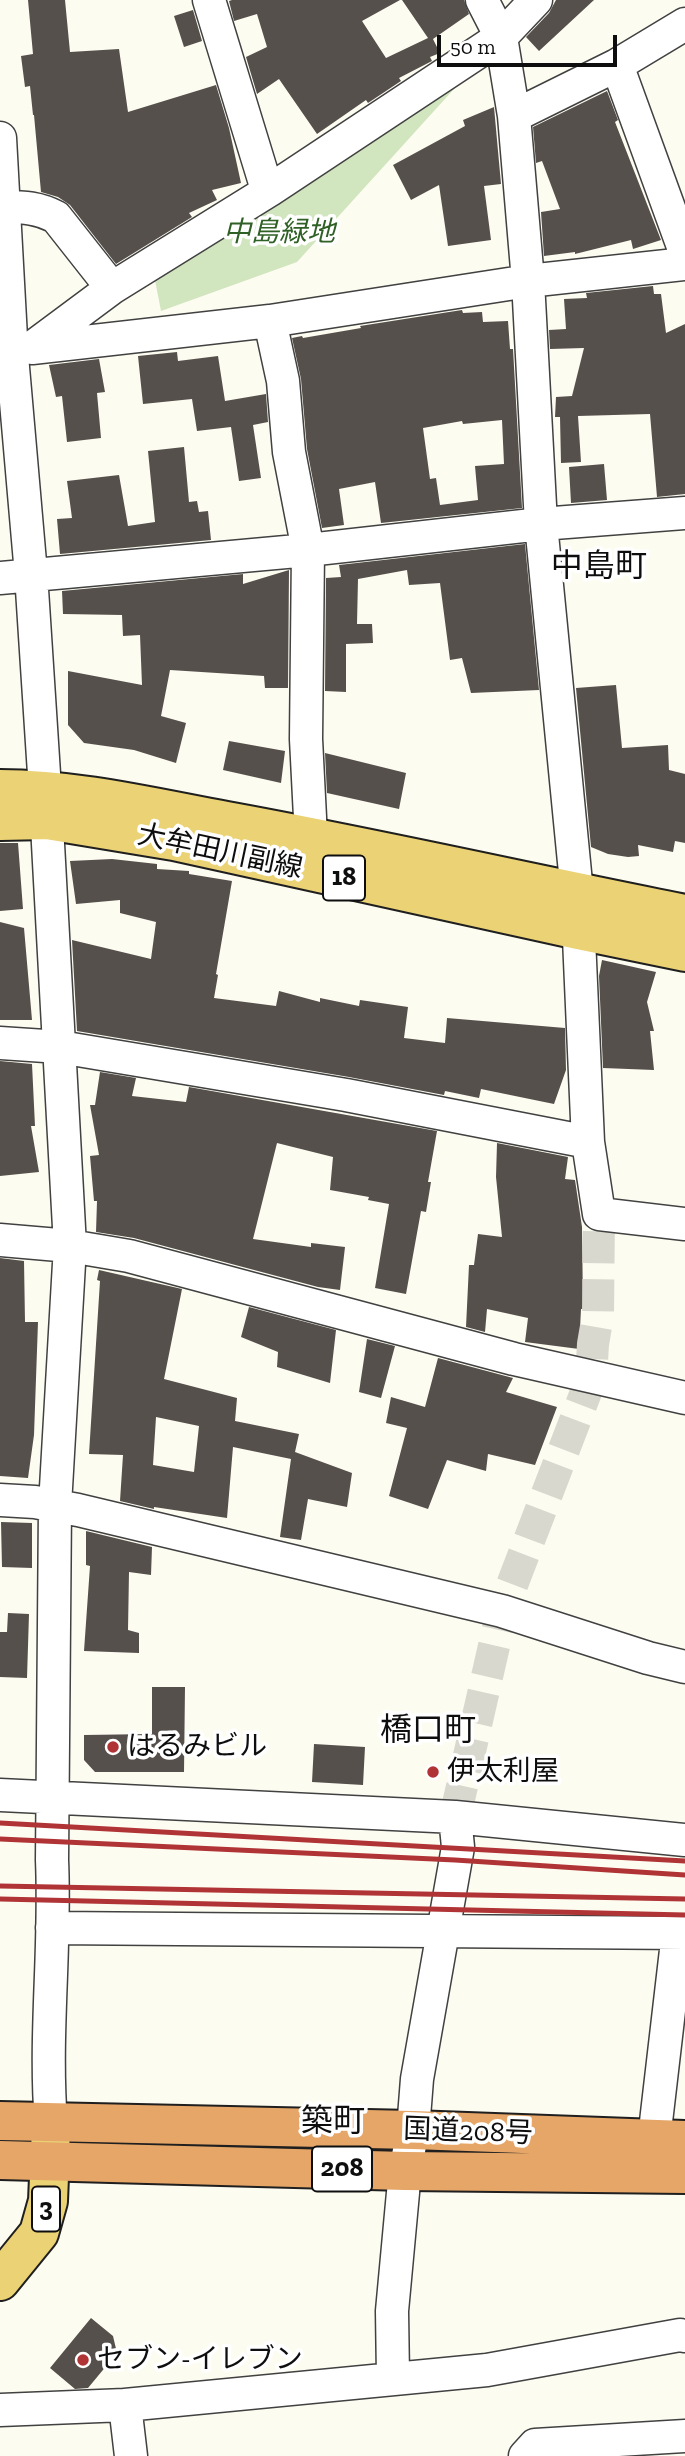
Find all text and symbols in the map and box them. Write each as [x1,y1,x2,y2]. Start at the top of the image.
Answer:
scale bar [440,21,620,65]
text: 50 m [450,34,496,59]
park label: 中島緑地 [223,216,335,250]
district label: 中島町 [551,548,647,586]
street label: 大牟田川副線 [134,818,306,886]
road number: 18 [323,856,365,900]
district label: 橋口町 [380,1712,476,1750]
place label: はるみビル [127,1730,267,1764]
marker: はるみビル [105,1739,121,1755]
place label: 伊太利屋 [447,1755,559,1789]
marker: 伊太利屋 [425,1764,441,1780]
district label: 築町 [301,2103,365,2141]
street label: 国道208号 [403,2113,533,2151]
road number: 208 [312,2146,372,2192]
road number: 3 [32,2186,60,2232]
place label: セブン-イレブン [97,2343,303,2377]
marker: セブン-イレブン [75,2352,91,2368]

